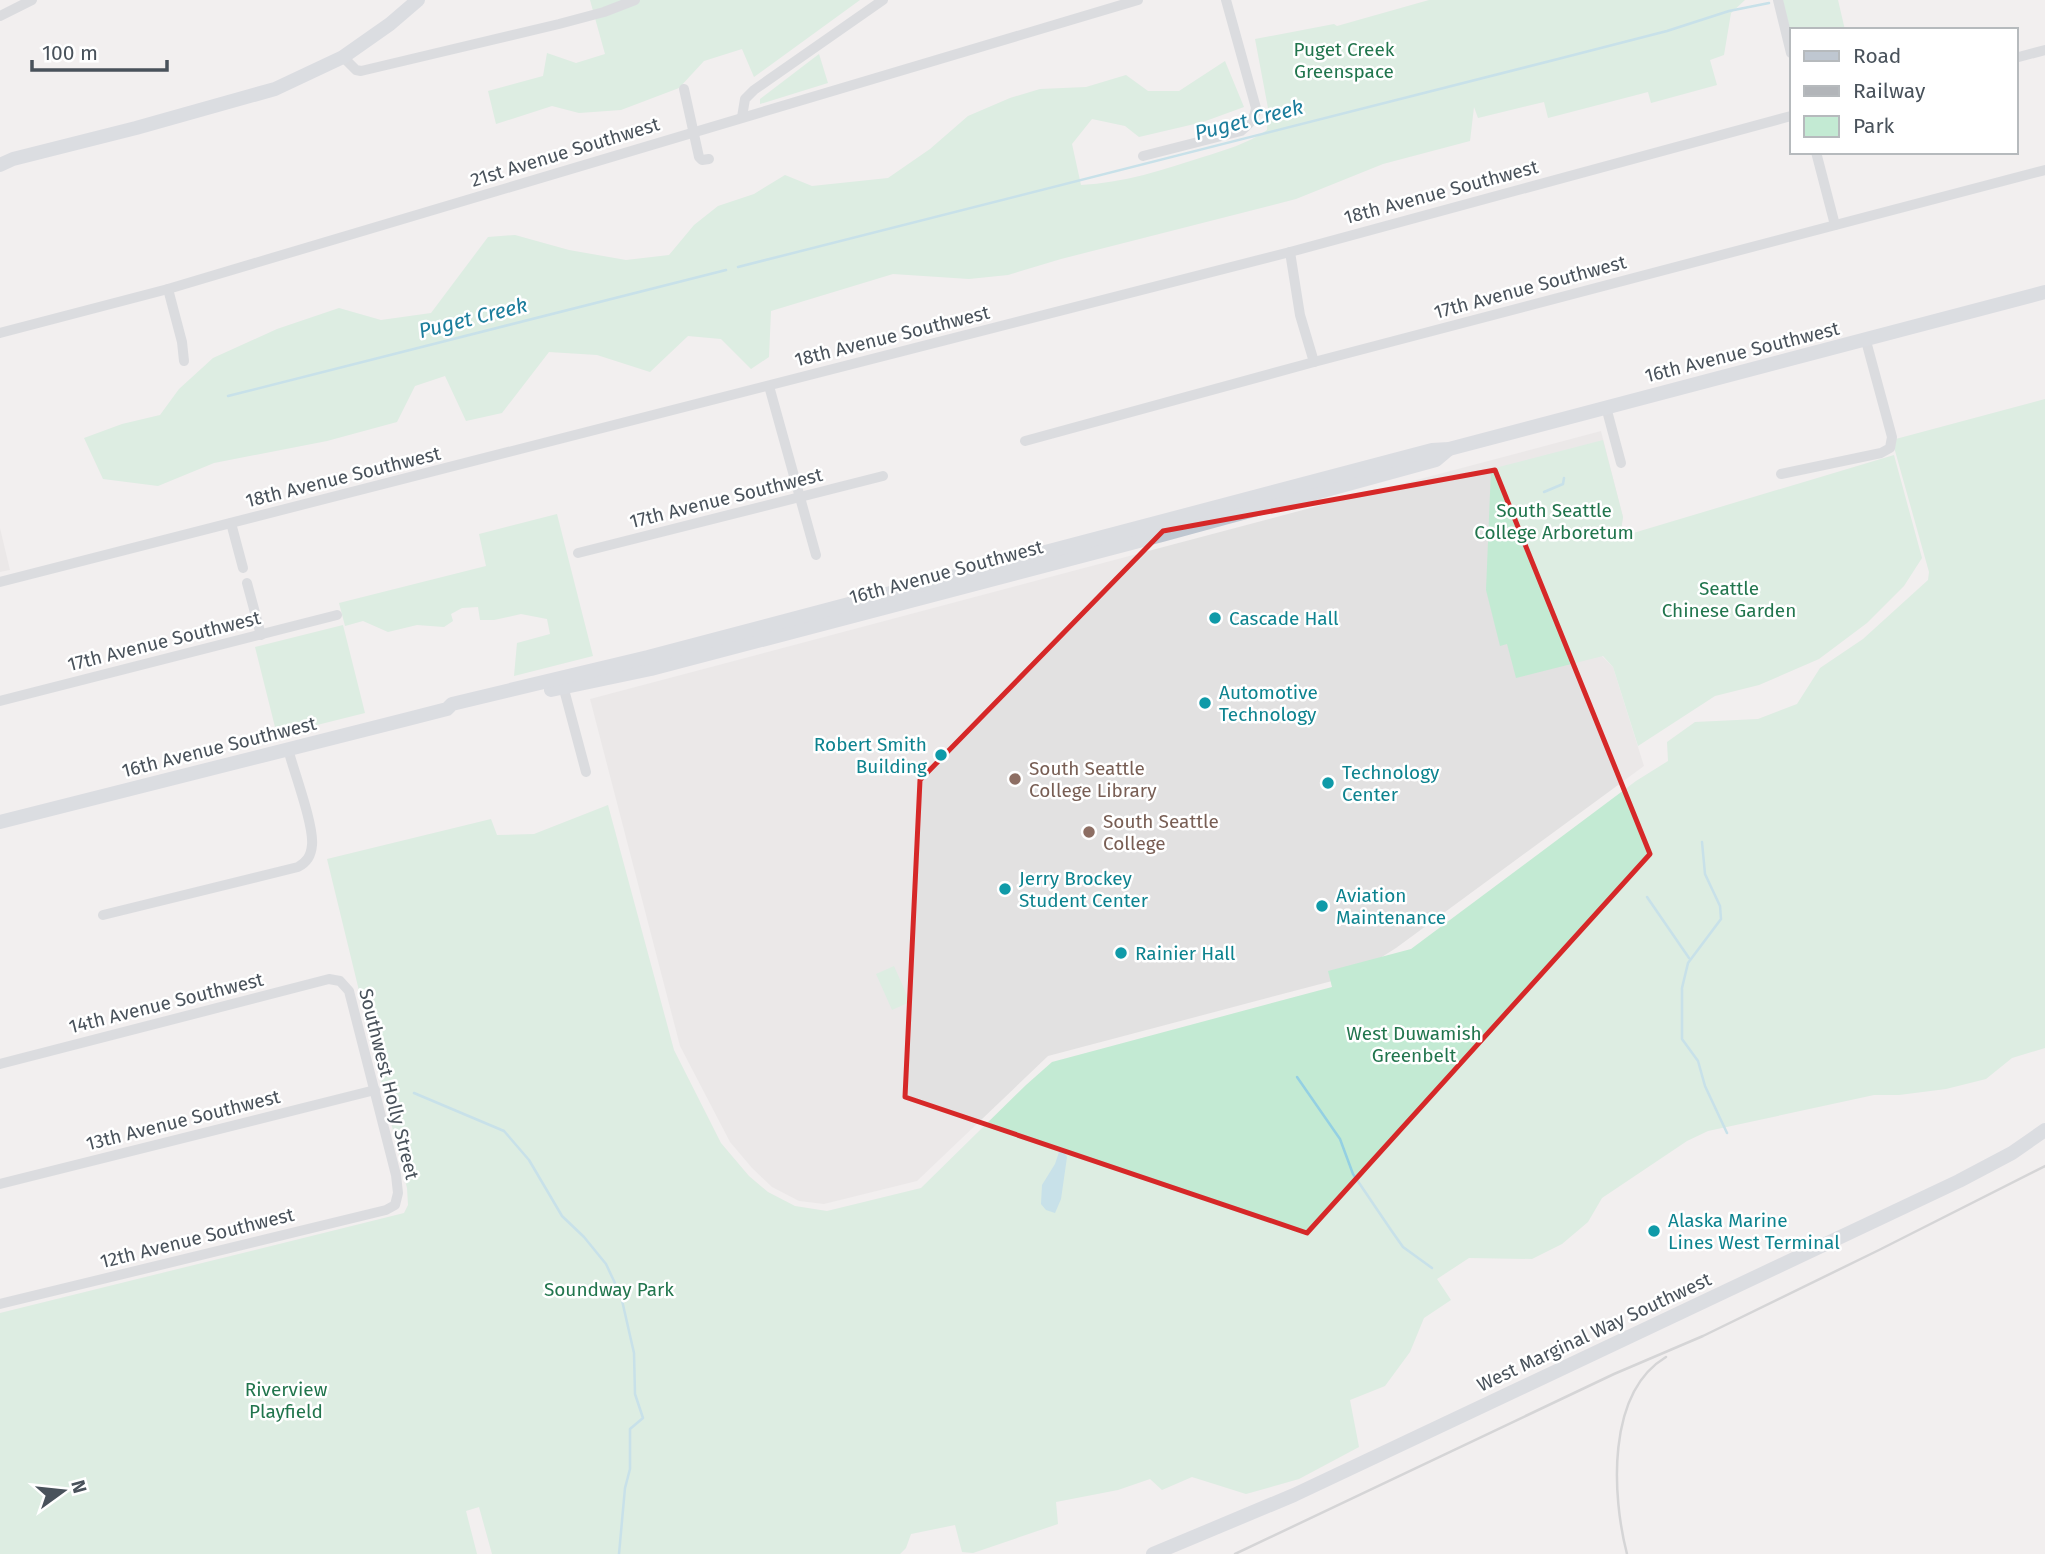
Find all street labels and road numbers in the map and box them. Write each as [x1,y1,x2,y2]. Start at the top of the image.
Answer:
street label: 21st Avenue Southwest [468,112,662,192]
street label: 18th Avenue Southwest [1341,155,1541,229]
street label: 17th Avenue Southwest [1431,250,1629,324]
street label: 18th Avenue Southwest [792,301,992,371]
street label: 16th Avenue Southwest [1642,317,1842,387]
street label: 18th Avenue Southwest [243,442,443,512]
street label: 17th Avenue Southwest [627,463,825,533]
street label: 16th Avenue Southwest [847,535,1046,609]
street label: 17th Avenue Southwest [65,606,263,676]
street label: 16th Avenue Southwest [119,712,319,782]
street label: 14th Avenue Southwest [66,968,266,1038]
street label: Southwest Holly Street [354,986,424,1182]
street label: 13th Avenue Southwest [84,1085,282,1155]
street label: 12th Avenue Southwest [98,1203,296,1273]
street label: West Marginal Way Southwest [1473,1267,1715,1396]

